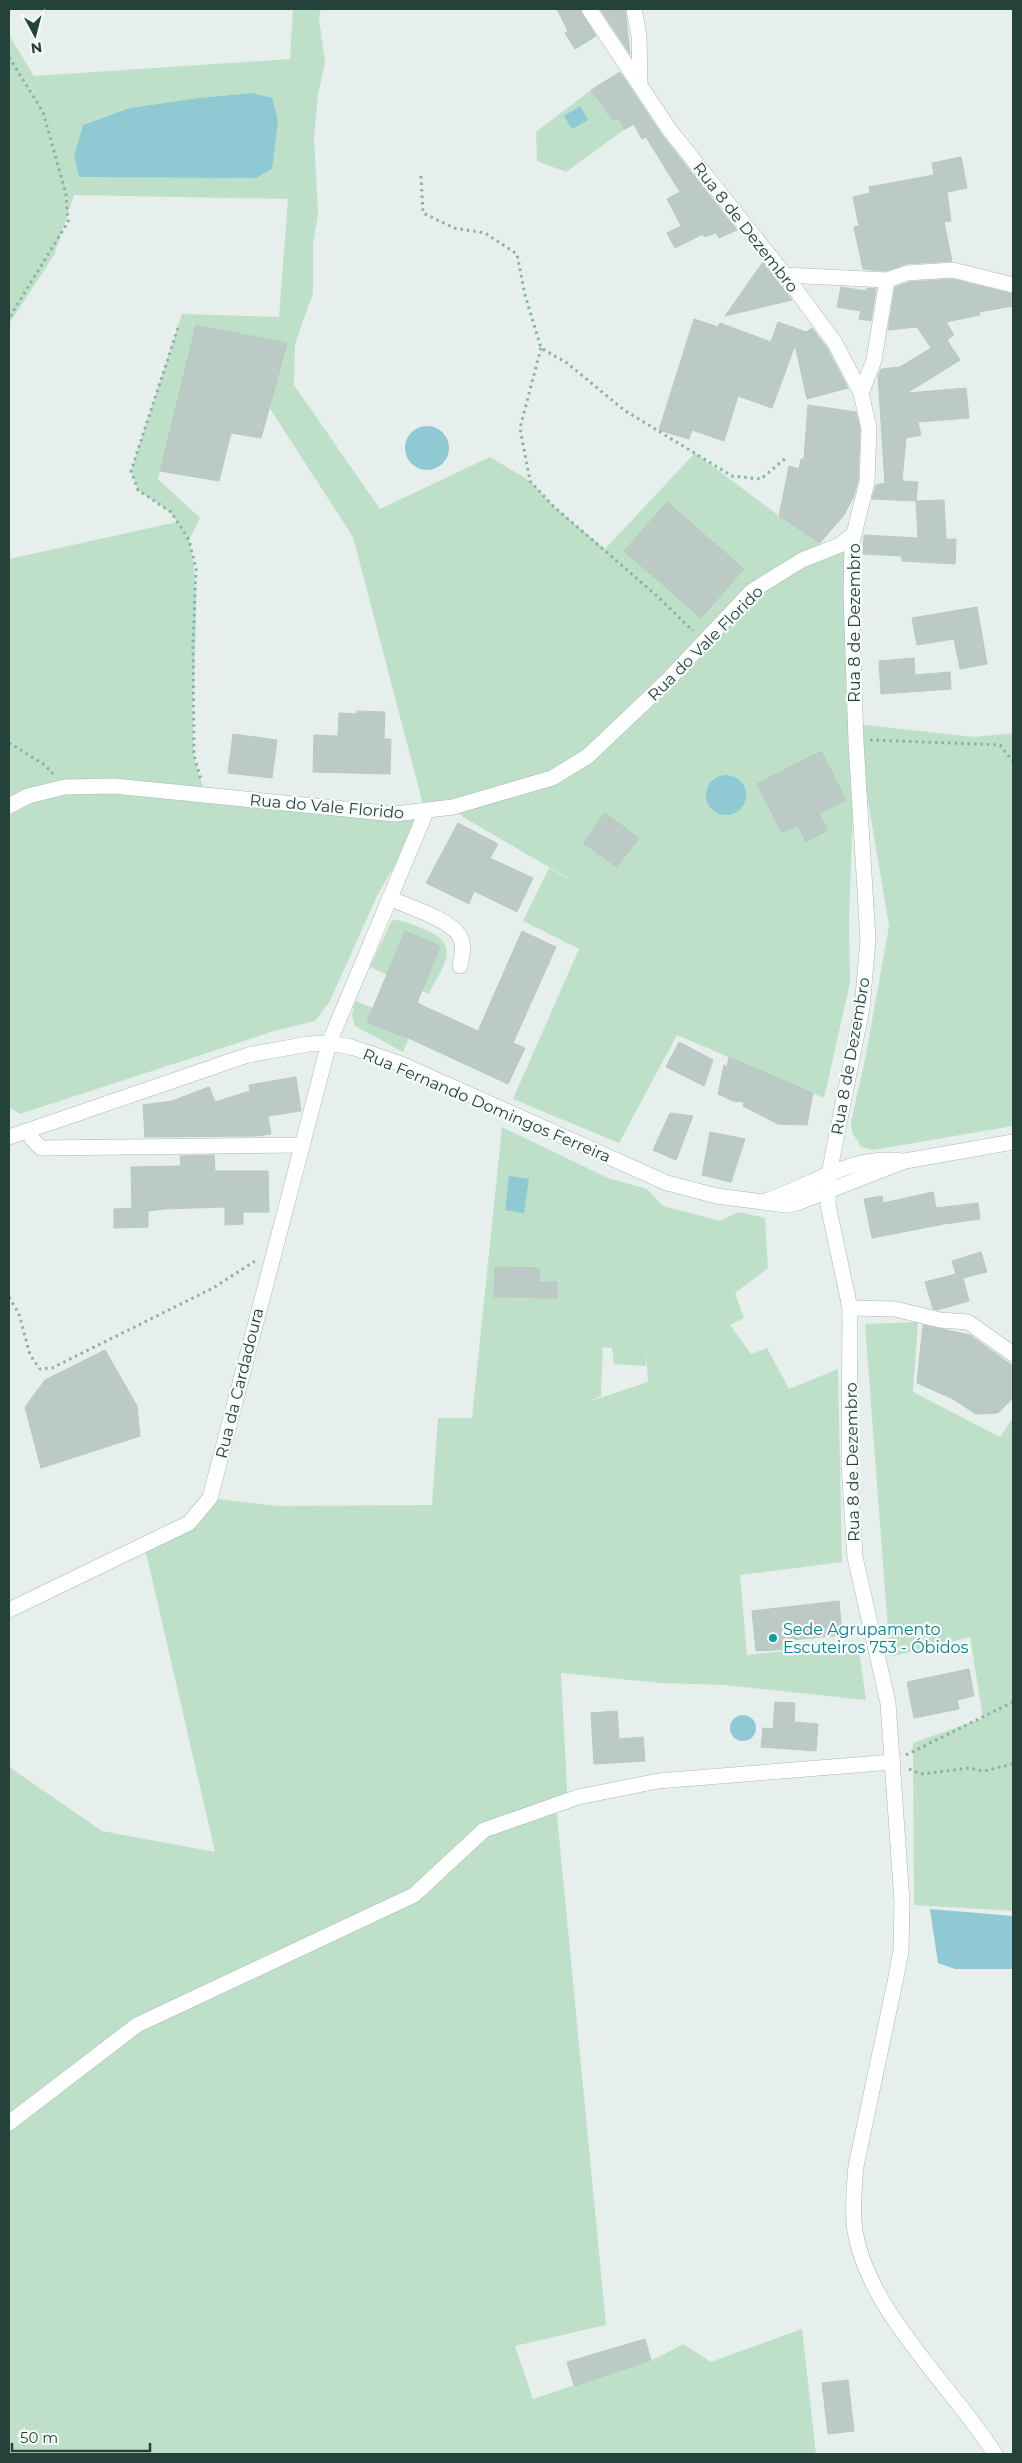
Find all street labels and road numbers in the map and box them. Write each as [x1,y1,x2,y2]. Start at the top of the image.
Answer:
street label: Rua 8 de Dezembro [689,159,802,296]
street label: Rua 8 de Dezembro [845,543,864,703]
street label: Rua do Vale Florido [644,582,767,705]
street label: Rua do Vale Florido [249,790,405,823]
street label: Rua 8 de Dezembro [827,976,874,1136]
street label: Rua Fernando Domingos Ferreira [360,1044,614,1166]
street label: Rua da Cardadoura [212,1306,267,1460]
street label: Rua 8 de Dezembro [842,1382,863,1542]

